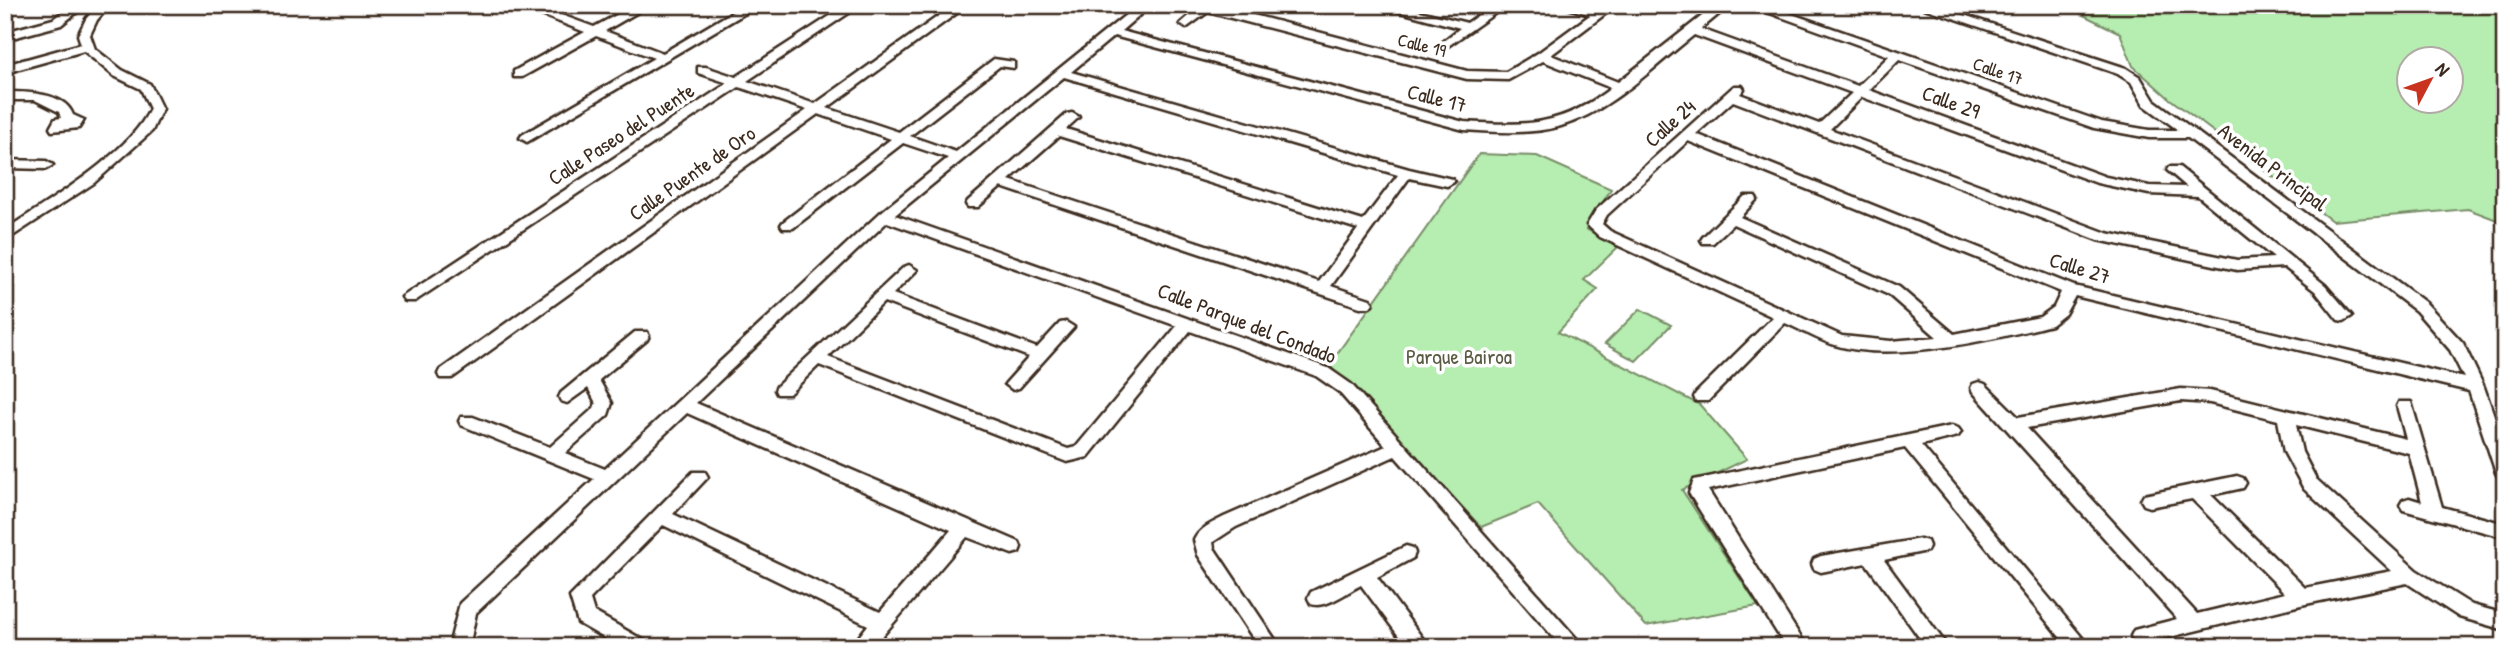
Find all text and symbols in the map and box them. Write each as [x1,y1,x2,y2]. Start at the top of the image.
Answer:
street label: Calle 19 [1395,27,1449,63]
north arrow [2394,46,2464,116]
street label: Calle 17 [1970,51,2026,91]
text: N [2430,57,2456,81]
street label: Calle Paseo del Puente [542,76,700,192]
street label: Calle 17 [1404,77,1470,119]
street label: Calle 29 [1918,78,1984,126]
street label: Calle 24 [1638,92,1702,154]
street label: Avenida Principal [2212,116,2334,218]
street label: Calle Puente de Oro [623,119,761,227]
street label: Calle 27 [2046,245,2114,291]
street label: Calle Parque del Condado [1153,276,1341,370]
park label: Parque Bairoa [1406,342,1512,371]

